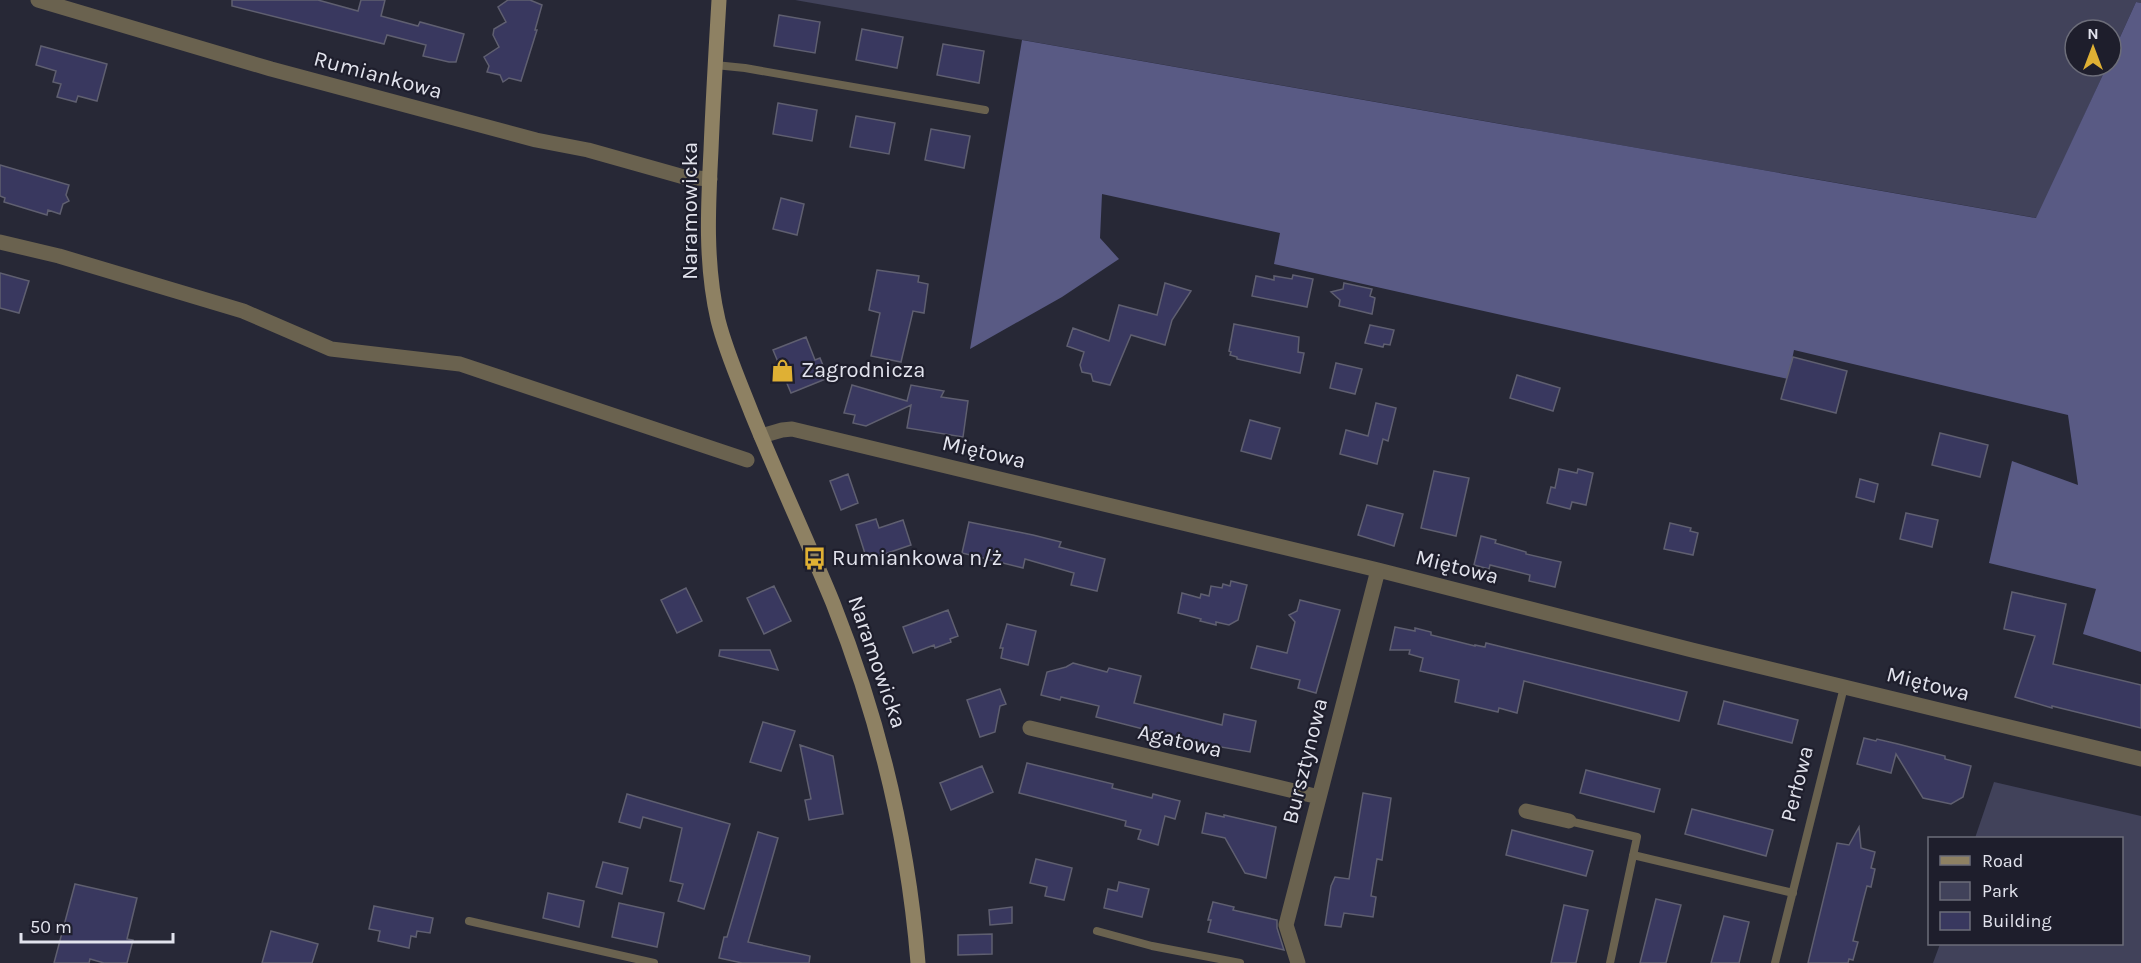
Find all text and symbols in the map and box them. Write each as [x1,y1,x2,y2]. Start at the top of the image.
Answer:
north arrow [2063,18,2123,78]
text: N [2087,24,2099,43]
street label: Rumiankowa [311,45,445,105]
street label: Naramowicka [677,142,703,280]
shop icon: Zagrodnicza [770,357,796,383]
place label: Zagrodnicza [801,357,925,383]
street label: Miętowa [940,430,1028,474]
street label: Miętowa [1413,544,1501,590]
bus stop icon: Rumiankowa n/ż [801,545,827,571]
place label: Rumiankowa n/ż [832,545,1002,571]
street label: Naramowicka [842,592,912,732]
street label: Miętowa [1884,661,1972,707]
street label: Bursztynowa [1277,695,1333,827]
street label: Agatowa [1135,719,1225,763]
street label: Perłowa [1775,743,1819,825]
legend [1928,837,2123,945]
text: Road [1982,850,2023,872]
text: Park [1982,880,2019,902]
scale bar [21,906,172,944]
text: Building [1982,910,2052,932]
text: 50 m [30,916,72,938]

